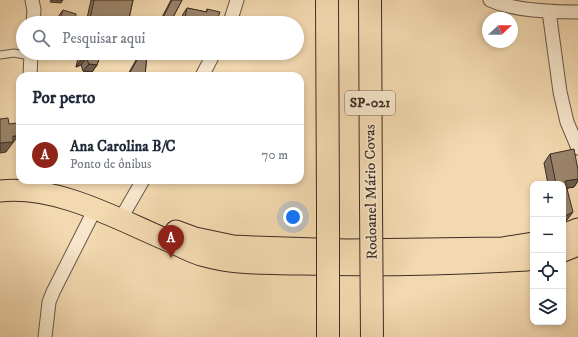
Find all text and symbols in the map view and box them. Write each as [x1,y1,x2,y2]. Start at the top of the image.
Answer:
north arrow [482,12,518,48]
search box [16,16,304,60]
icon: search [30,27,52,49]
text: Pesquisar aqui [62,29,145,48]
text: Por perto [32,87,95,109]
road number: SP-021 [345,91,395,115]
street label: Rodoanel Mário Covas [360,124,382,260]
text: Ana Carolina B/C [70,137,175,156]
text: A [41,147,49,163]
text: 70 m [262,147,288,163]
text: Ponto de ônibus [70,156,151,172]
map controls [530,181,566,325]
button: + [530,181,566,217]
your location [283,207,303,227]
button: − [530,217,566,253]
pin: A [158,225,184,258]
button: locate [530,253,566,289]
button: layers [530,289,566,325]

